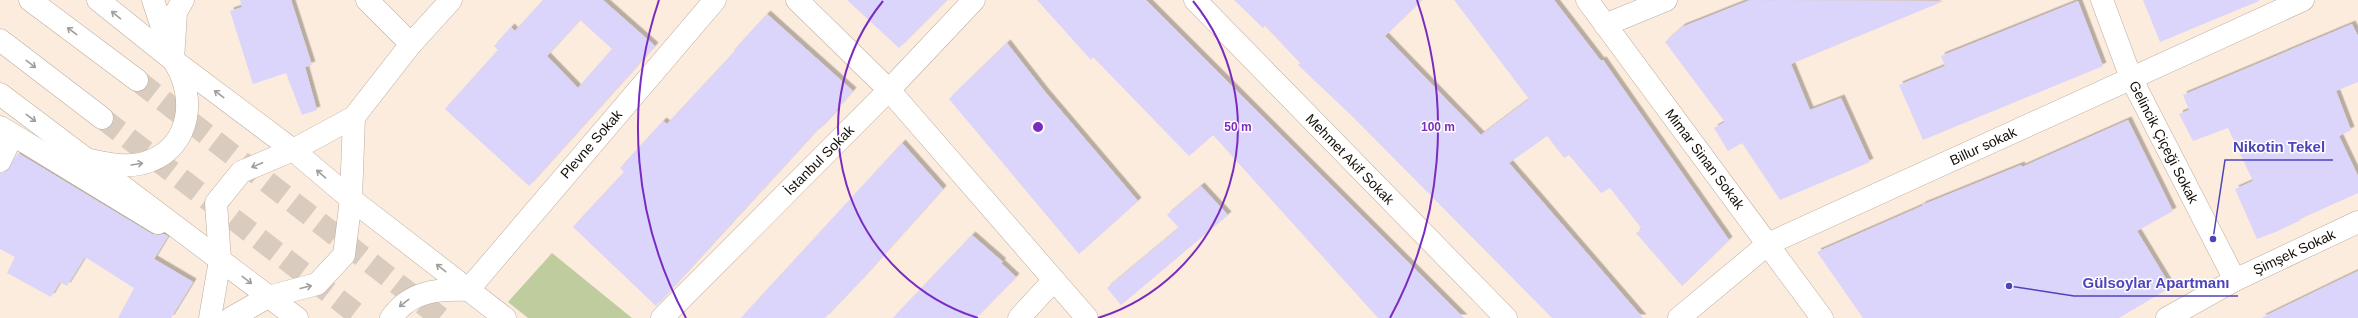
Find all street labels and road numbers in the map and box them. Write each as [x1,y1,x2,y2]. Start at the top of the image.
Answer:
street label: Gelincik Çiçeği Sokak [2126,78,2202,207]
street label: Plevne Sokak [557,106,626,182]
street label: Mimar Sinan Sokak [1662,106,1749,213]
street label: Mehmet Akif Sokak [1303,110,1398,208]
street label: İstanbul Sokak [780,120,858,198]
street label: Billur sokak [1947,123,2020,168]
street label: Şimşek Sokak [2250,226,2338,278]

